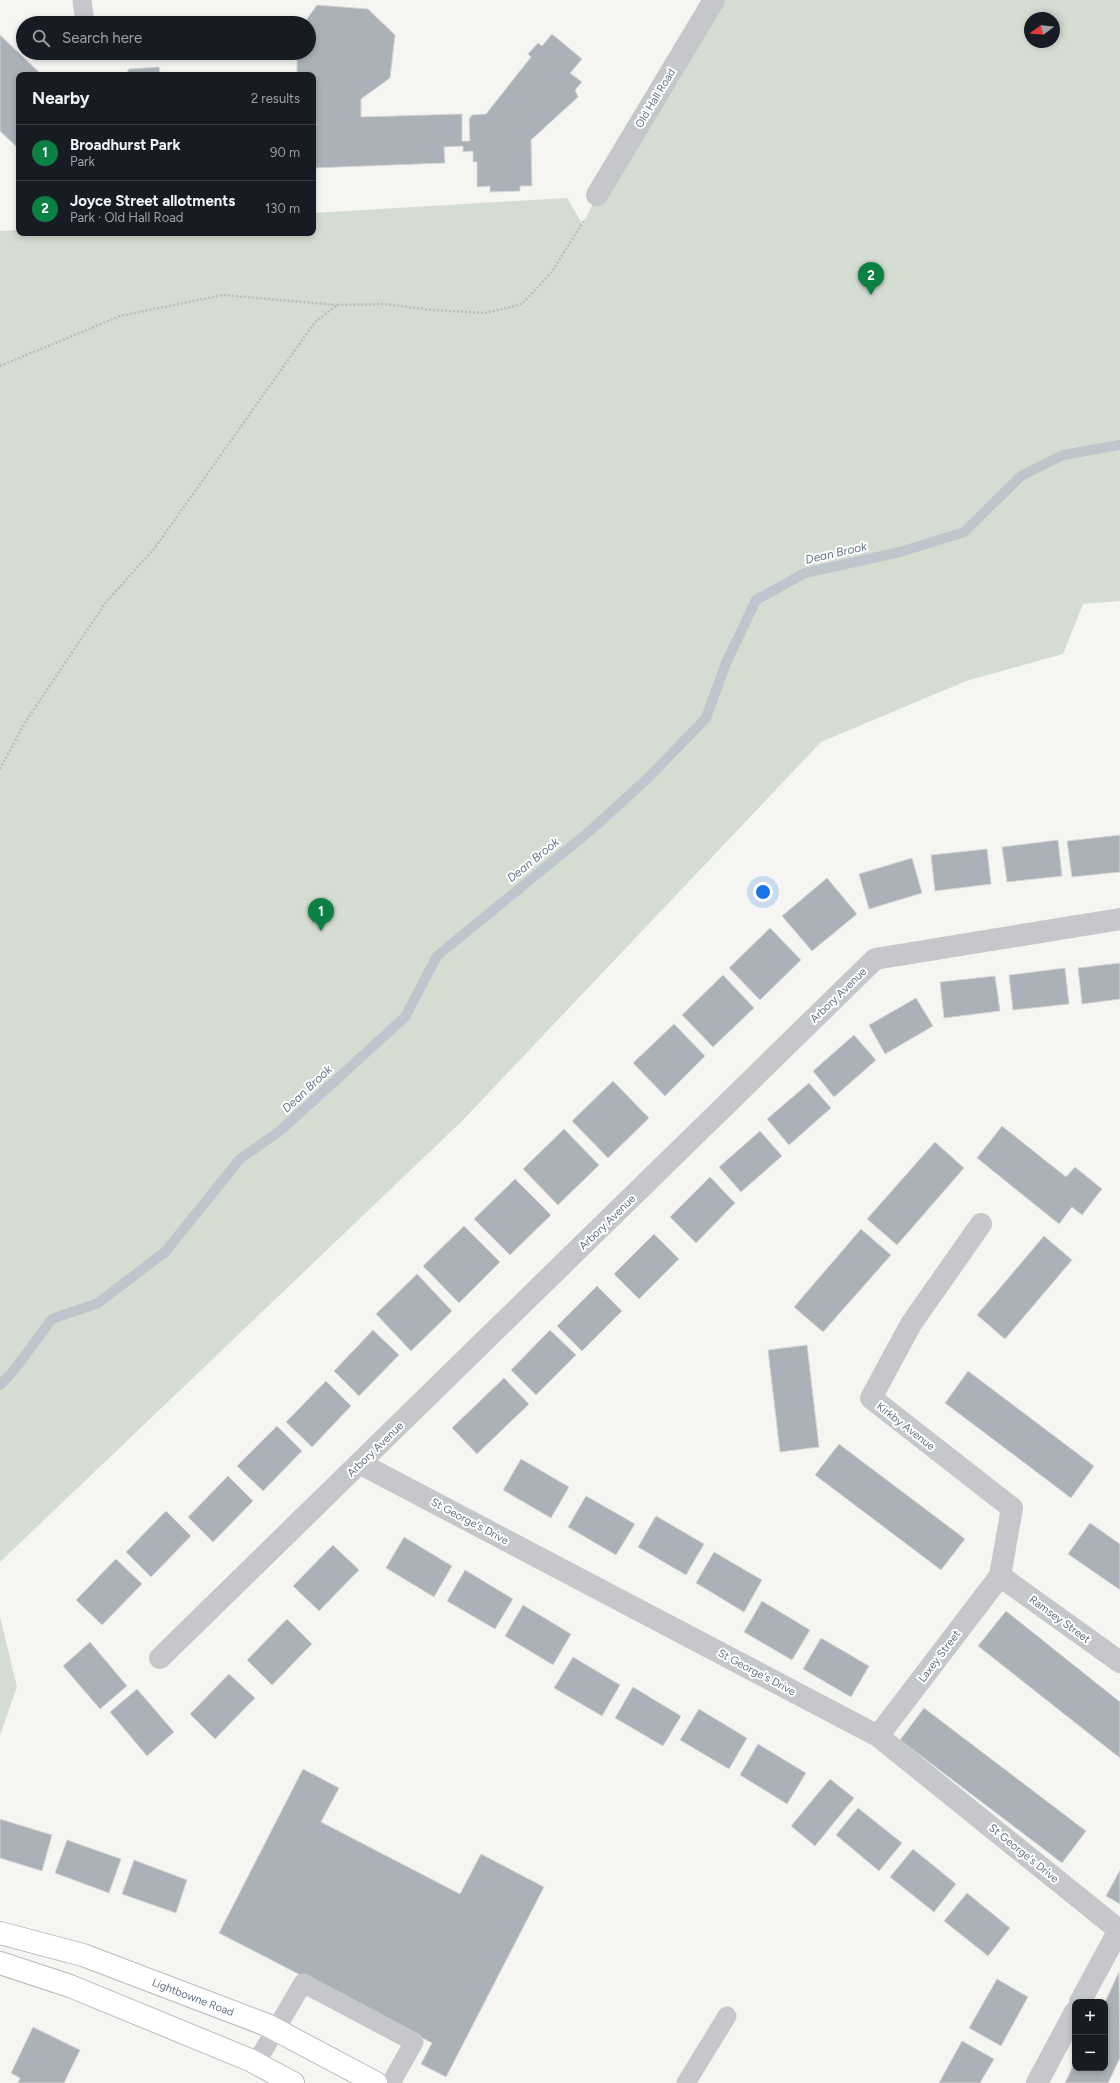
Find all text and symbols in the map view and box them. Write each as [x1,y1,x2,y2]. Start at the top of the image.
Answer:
north arrow [1024,12,1060,48]
search box [16,16,316,60]
icon: search [30,27,52,49]
text: Search here [62,29,142,47]
street label: Old Hall Road [633,66,678,130]
text: Nearby [32,88,90,108]
text: 2 results [251,91,300,106]
text: Broadhurst Park [70,136,181,154]
text: 1 [42,145,48,160]
text: 90 m [270,145,300,160]
text: Park [70,154,95,169]
text: Joyce Street allotments [70,192,235,210]
text: 2 [41,201,49,216]
text: 130 m [265,201,300,216]
text: Park · Old Hall Road [70,210,183,225]
pin: 2 [858,262,884,295]
water label: Dean Brook [804,539,869,567]
water label: Dean Brook [504,834,563,885]
your location [753,882,773,902]
pin: 1 [308,898,334,931]
street label: Arbory Avenue [807,965,869,1026]
water label: Dean Brook [279,1062,336,1116]
street label: Arbory Avenue [576,1192,638,1253]
street label: Kirkby Avenue [874,1400,937,1453]
street label: Arbory Avenue [344,1419,406,1480]
street label: St George's Drive [429,1496,511,1547]
street label: Ramsey Street [1027,1593,1093,1646]
street label: Laxey Street [916,1628,963,1685]
street label: St George's Drive [716,1647,798,1698]
street label: St George's Drive [986,1821,1061,1886]
street label: Lightbowne Road [150,1976,236,2019]
map controls [1072,1999,1108,2071]
button: + [1072,1999,1108,2035]
button: − [1072,2035,1108,2071]

